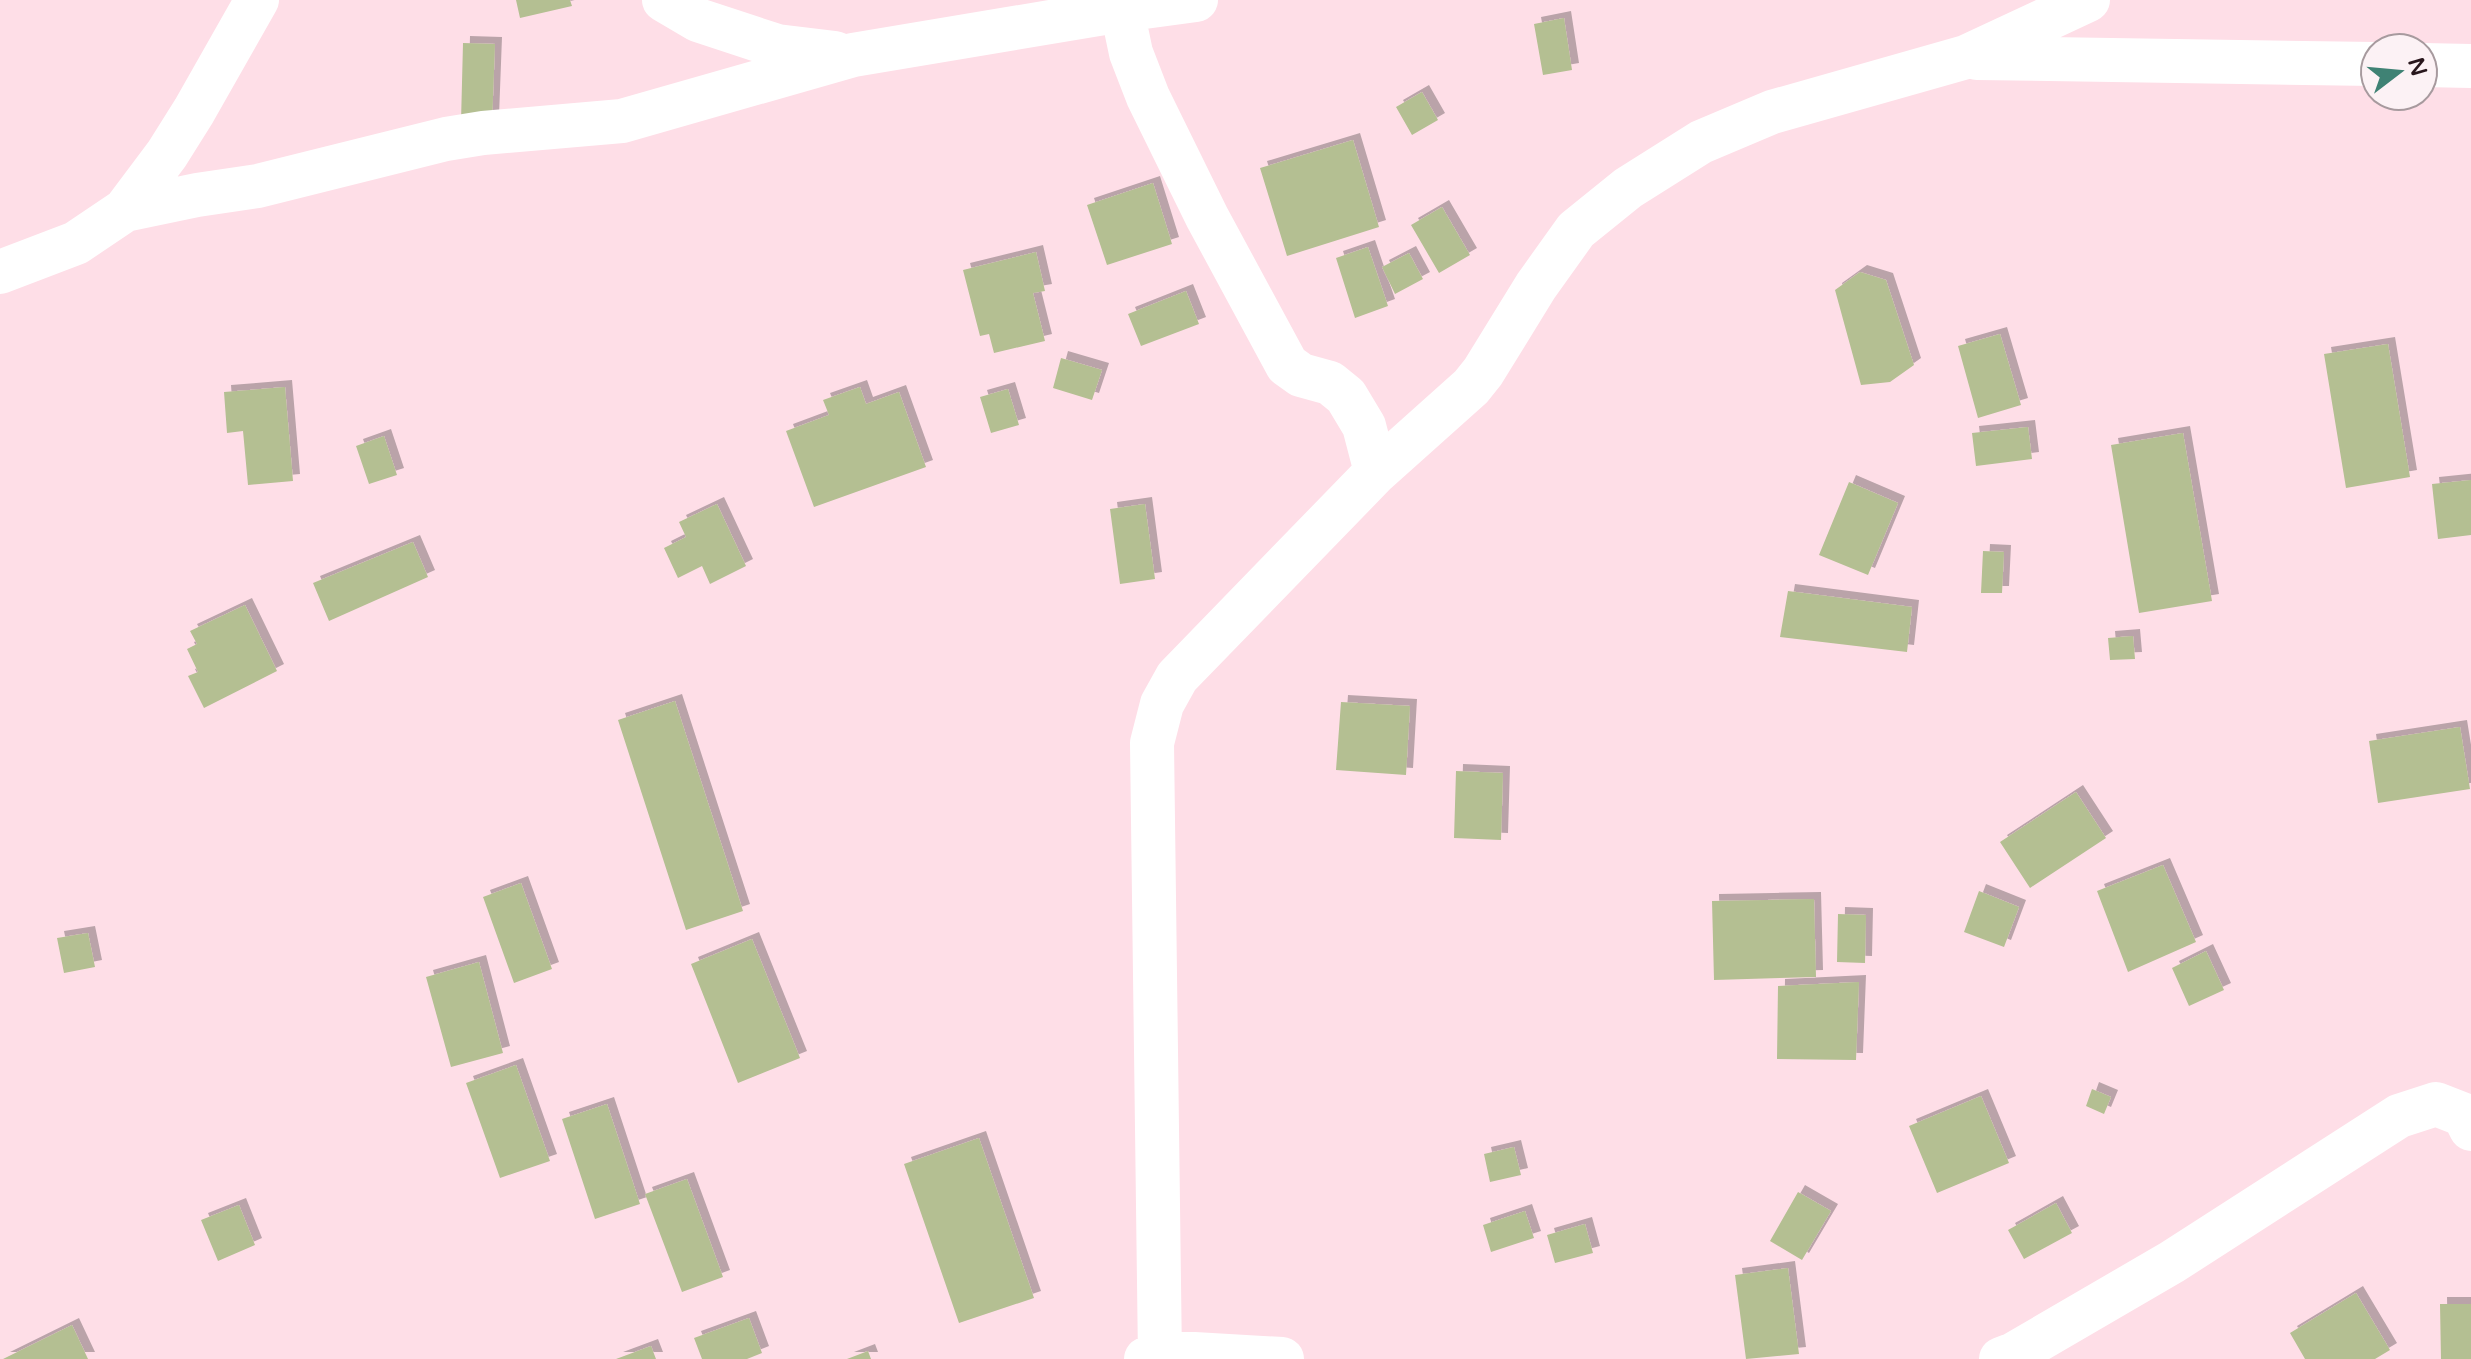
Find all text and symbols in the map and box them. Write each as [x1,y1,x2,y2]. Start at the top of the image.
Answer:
north arrow [2359,32,2439,112]
text: N [2402,55,2432,79]

